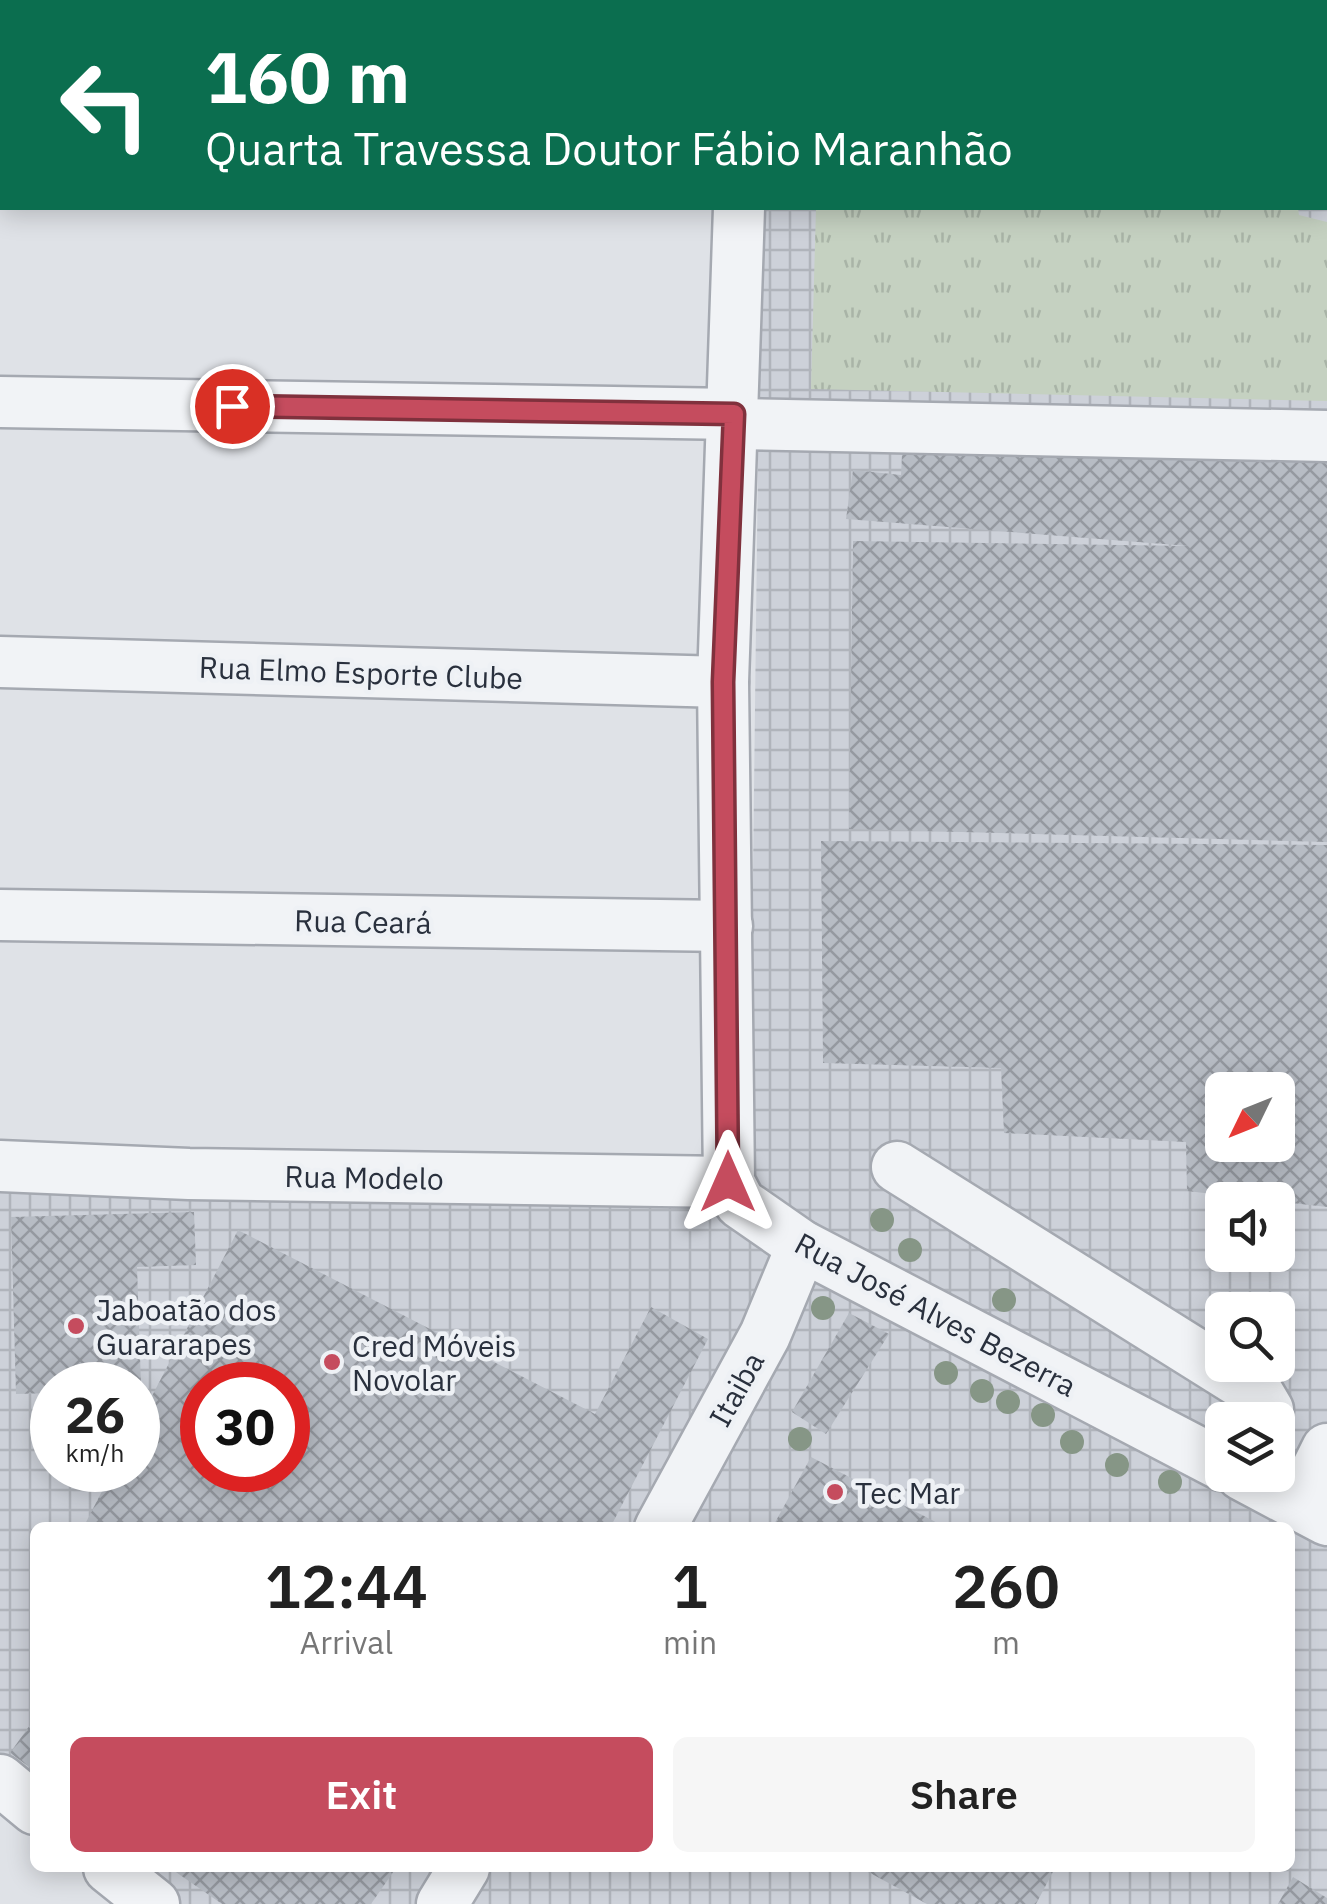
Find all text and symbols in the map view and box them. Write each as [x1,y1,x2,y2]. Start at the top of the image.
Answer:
text: 160 m [205,31,410,122]
icon: left [40,40,170,170]
text: Quarta Travessa Doutor Fábio Maranhão [205,119,1013,177]
pin [190,364,275,449]
icon: arrive [205,379,260,434]
street label: Rua Elmo Esporte Clube [198,647,524,697]
street label: Rua Ceará [294,900,432,942]
north arrow [1205,1072,1295,1162]
map controls [1205,1072,1295,1492]
position arrow [676,1130,780,1234]
street label: Rua Modelo [284,1156,444,1198]
button: sound [1205,1182,1295,1272]
street label: Rua José Alves Bezerra [789,1223,1083,1405]
place label: Jaboatão dos Guararapes [96,1290,277,1363]
button: search [1205,1292,1295,1382]
marker: Jaboatão dos Guararapes [65,1315,87,1337]
place label: Cred Móveis Novolar [352,1326,516,1399]
street label: Itaiba [700,1345,772,1433]
marker: Cred Móveis Novolar [321,1351,343,1373]
speed limit sign: 30 [180,1362,310,1492]
text: 26 [65,1382,125,1447]
button: layers [1205,1402,1295,1492]
text: km/h [66,1436,124,1469]
place label: Tec Mar [855,1473,960,1512]
marker: Tec Mar [824,1481,846,1503]
text: 12:44 [265,1546,428,1625]
text: 1 [672,1546,708,1625]
text: 260 [952,1546,1060,1625]
text: Arrival [300,1621,393,1663]
text: min [663,1621,717,1663]
text: m [992,1621,1020,1663]
button: Exit [70,1737,653,1852]
button: Share [673,1737,1255,1852]

